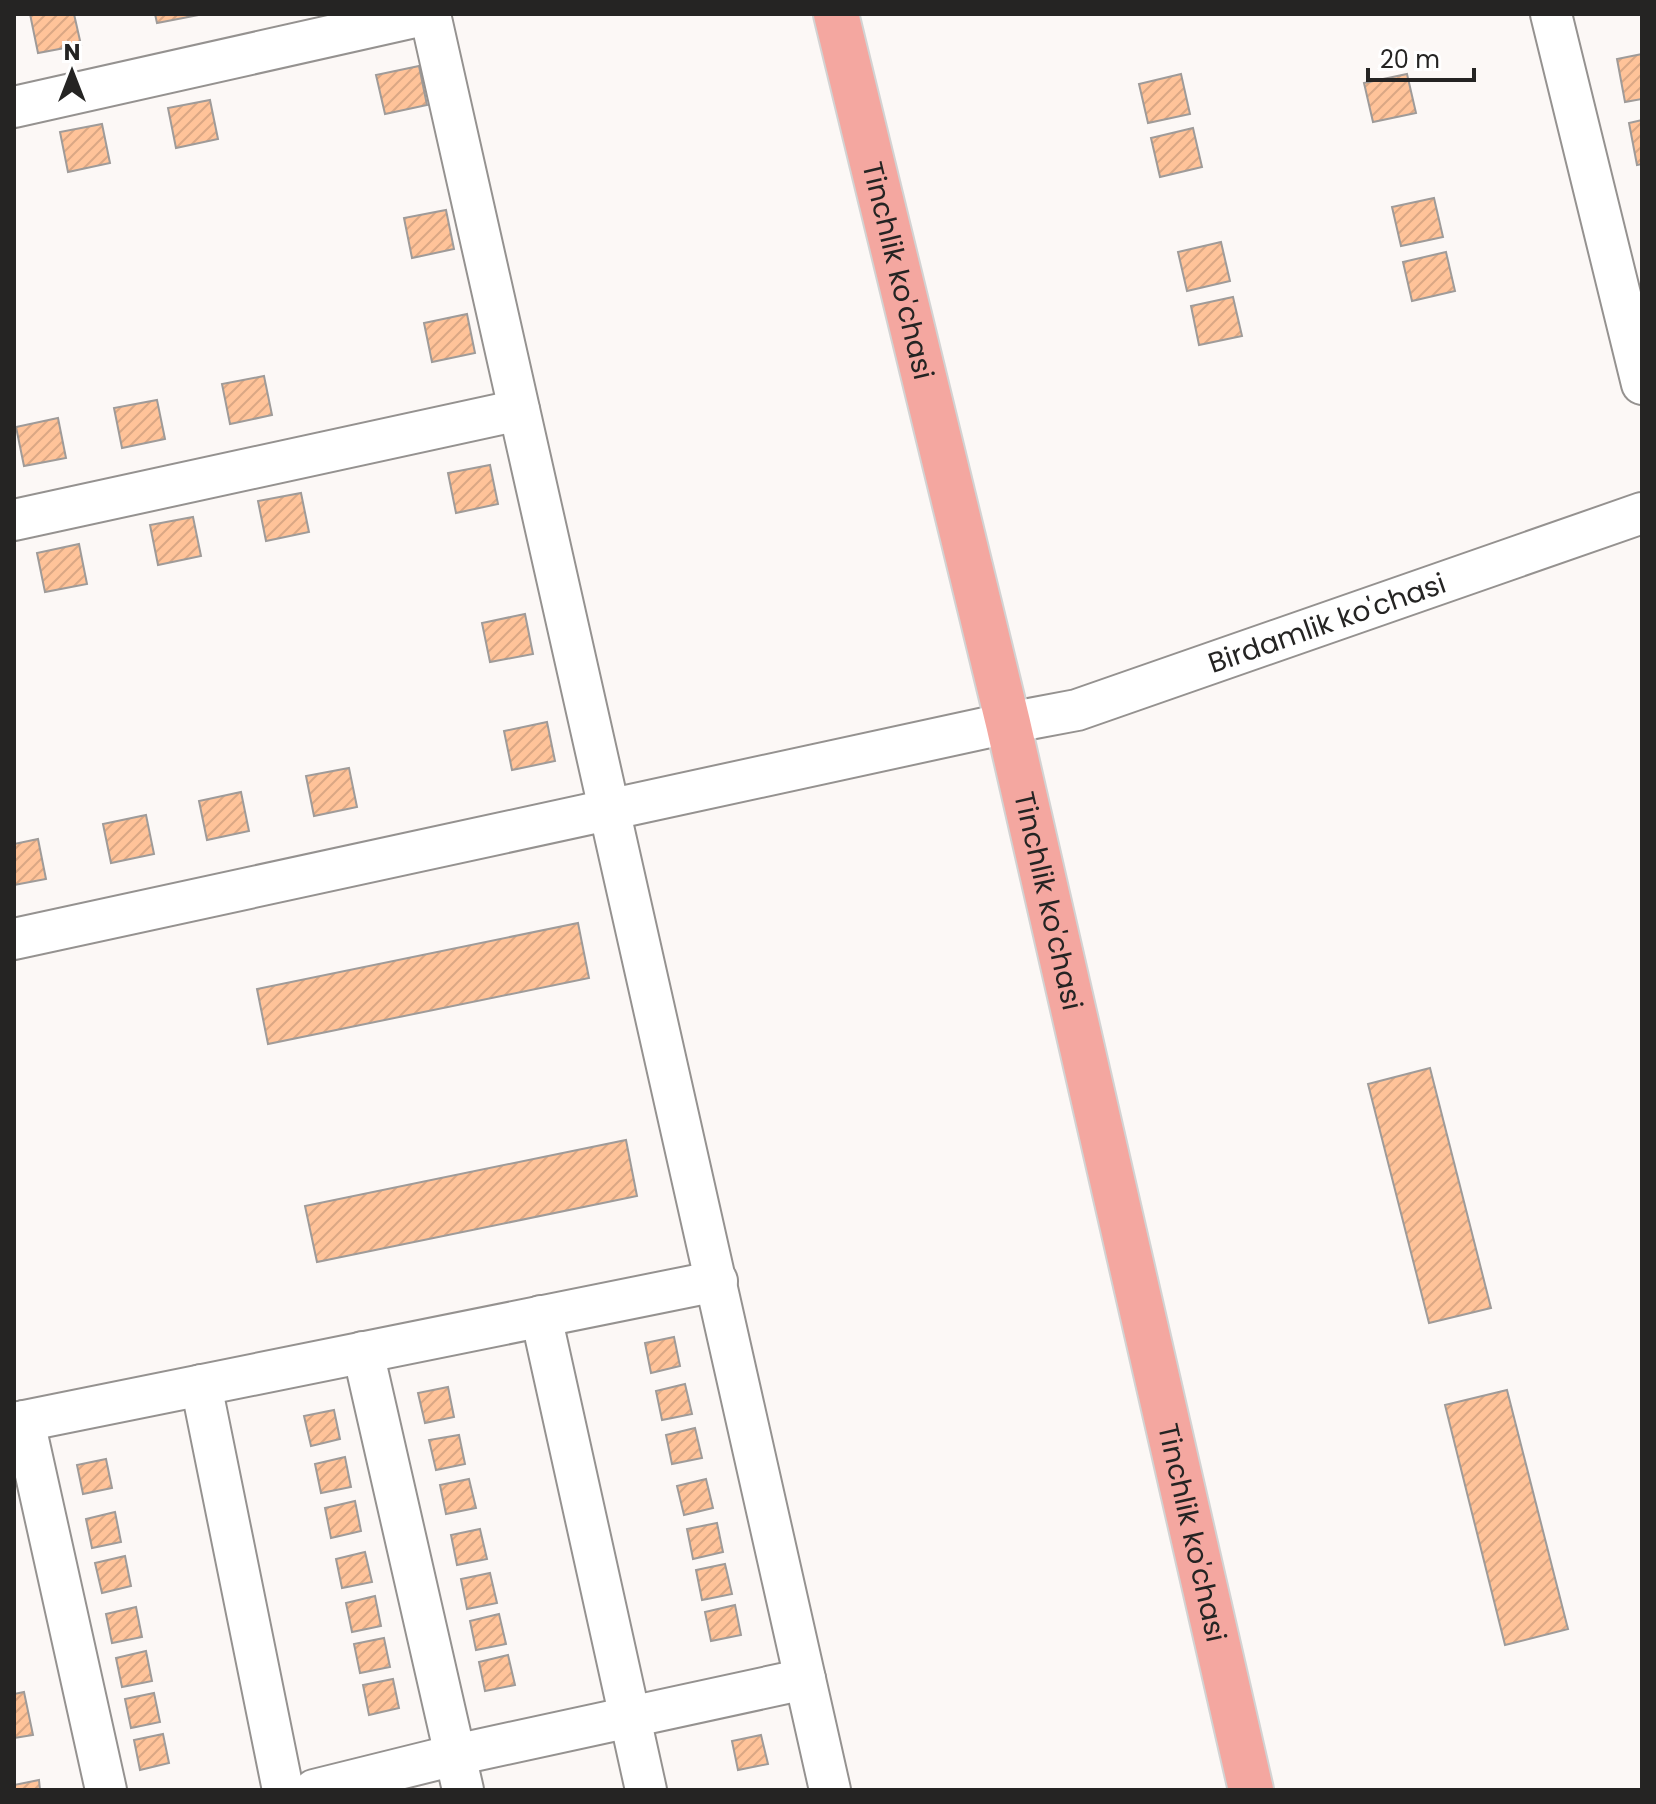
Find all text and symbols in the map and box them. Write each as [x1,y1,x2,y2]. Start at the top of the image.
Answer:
north arrow [32,32,112,112]
scale bar [1368,32,1474,82]
text: N [64,37,80,68]
text: 20 m [1380,43,1440,76]
street label: Tinchlik ko'chasi [853,158,943,383]
street label: Birdamlik ko'chasi [1203,563,1451,682]
street label: Tinchlik ko'chasi [1005,788,1092,1014]
street label: Tinchlik ko'chasi [1149,1420,1236,1646]

